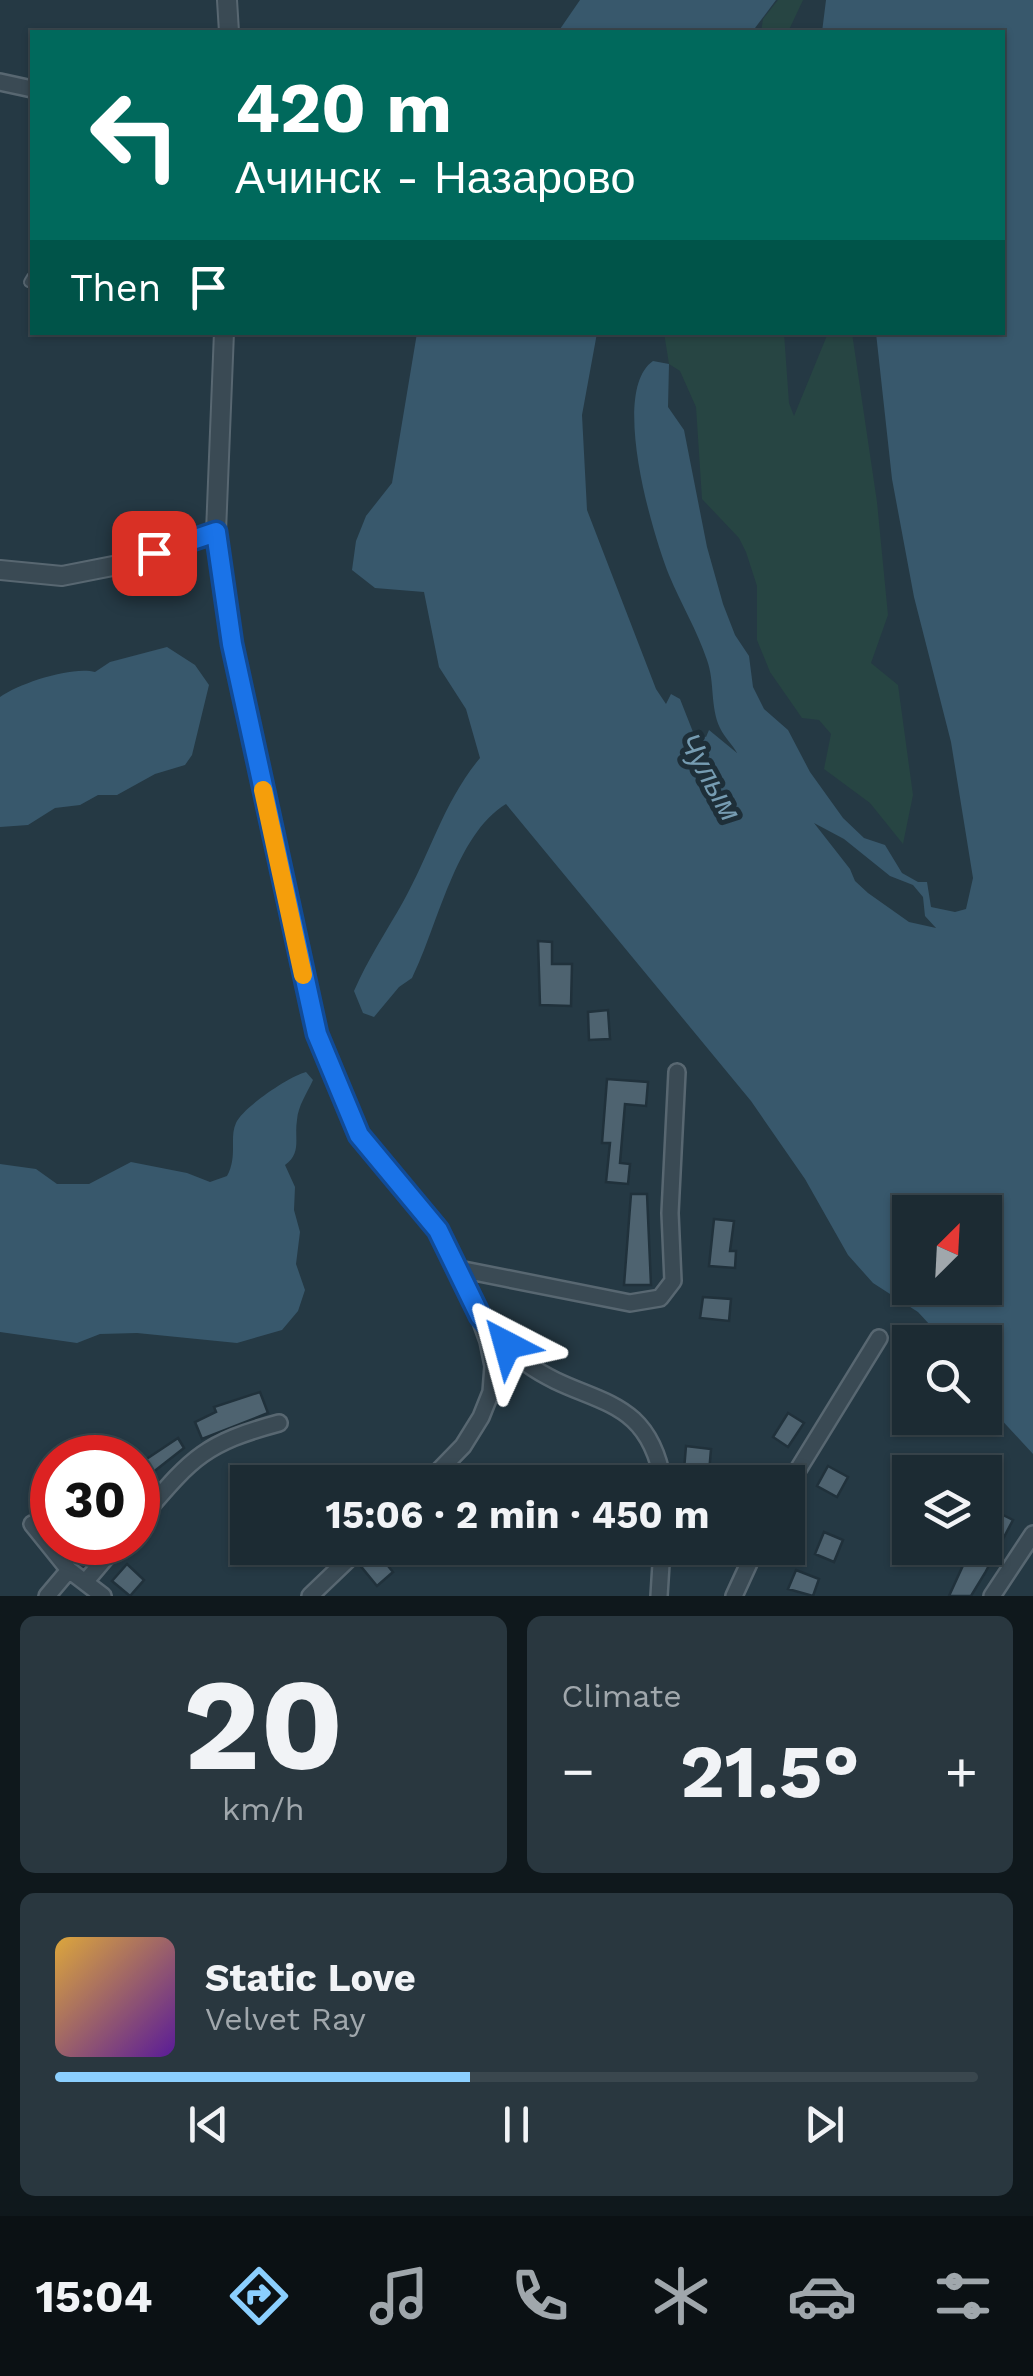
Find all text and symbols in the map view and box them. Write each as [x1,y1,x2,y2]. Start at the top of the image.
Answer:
text: 420 m [235,67,452,149]
icon: left [70,70,200,200]
text: Ачинск - Назарово [235,151,635,204]
icon: arrive [181,260,236,315]
text: Then [70,266,161,310]
pin [112,511,197,596]
icon: arrive [127,526,182,581]
water label: Чулым [672,727,749,827]
north arrow [892,1195,1002,1305]
map controls [892,1195,1002,1565]
position arrow [455,1293,559,1397]
button: search [892,1325,1002,1435]
speed limit sign: 30 [30,1435,160,1565]
button: layers [892,1455,1002,1565]
text: 15:06 · 2 min · 450 m [326,1493,709,1537]
text: 20 [183,1648,344,1801]
text: Climate [562,1677,682,1715]
text: 21.5° [680,1727,860,1815]
text: − [562,1739,595,1803]
text: + [945,1739,978,1803]
text: km/h [222,1790,304,1828]
text: Static Love [205,1956,416,2000]
text: Velvet Ray [205,2000,366,2038]
icon: previous [181,2097,236,2152]
icon: pause [489,2097,544,2152]
icon: next [797,2097,852,2152]
icon: directions [224,2261,294,2331]
icon: music [364,2261,434,2331]
icon: phone [505,2261,575,2331]
icon: climate [646,2261,716,2331]
icon: car [787,2261,857,2331]
icon: filters [928,2261,998,2331]
text: 15:04 [35,2270,153,2323]

